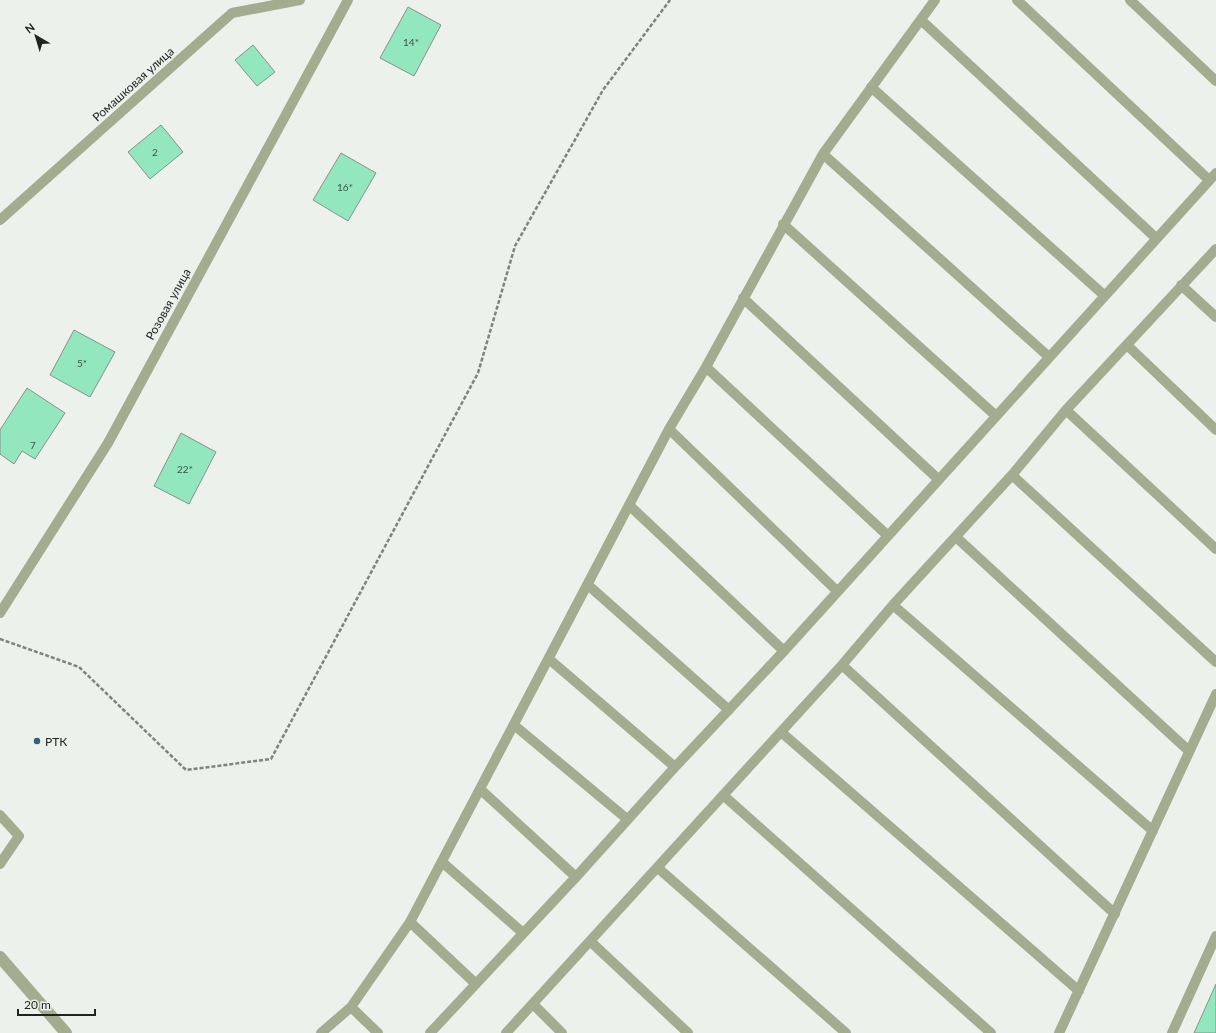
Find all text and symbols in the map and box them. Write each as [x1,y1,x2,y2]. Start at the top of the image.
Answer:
north arrow [16,16,56,56]
text: N [22,20,37,35]
house number: 14* [403,36,419,48]
street label: Ромашковая улица [89,43,177,125]
house number: 2 [152,146,158,158]
house number: 16* [337,181,353,193]
street label: Розовая улица [142,266,194,342]
house number: 5* [77,357,87,369]
house number: 7 [30,439,36,451]
house number: 22* [177,463,193,475]
place label: РТК [45,734,67,749]
marker: РТК [32,736,42,746]
scale bar [18,991,95,1017]
text: 20 m [24,997,51,1012]

